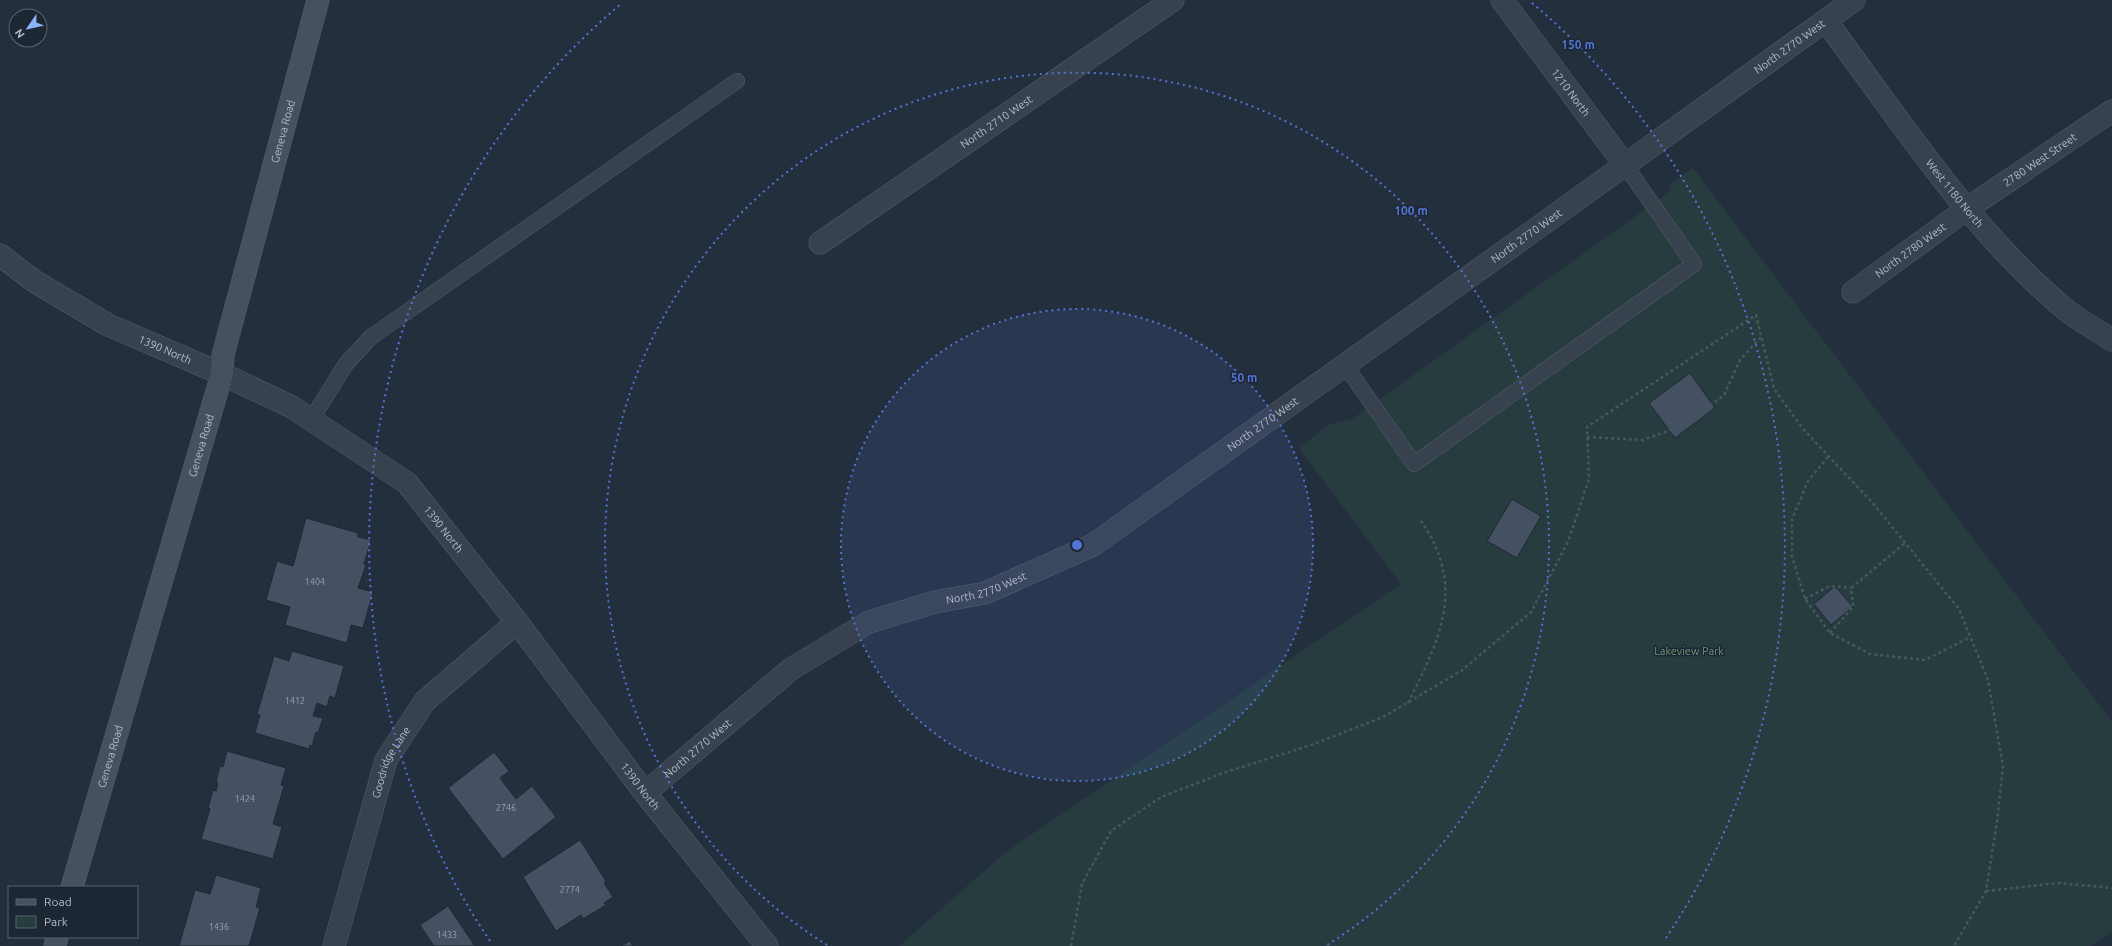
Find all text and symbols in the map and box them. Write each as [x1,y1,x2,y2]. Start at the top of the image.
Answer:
north arrow [8,8,48,48]
street label: North 2770 West [1752,17,1828,76]
text: N [12,27,27,40]
text: 150 m [1561,38,1595,51]
street label: 1210 North [1549,66,1592,118]
street label: North 2710 West [958,92,1035,150]
street label: Geneva Road [269,99,297,164]
street label: 2780 West Street [2001,130,2079,189]
street label: West 1180 North [1924,157,1986,230]
text: 100 m [1394,204,1428,217]
street label: North 2770 West [1489,206,1565,265]
street label: North 2780 West [1873,220,1948,280]
street label: 1390 North [137,333,193,366]
text: 50 m [1231,371,1257,384]
street label: North 2770 West [1225,394,1301,453]
street label: Geneva Road [186,413,216,478]
street label: 1390 North [421,503,466,555]
centre of rings [1070,538,1084,552]
street label: North 2770 West [945,569,1029,606]
house number: 1404 [305,577,325,587]
park label: Lakeview Park [1654,645,1724,657]
house number: 1412 [285,696,305,706]
street label: North 2770 West [662,716,734,780]
street label: Geneva Road [95,724,125,789]
street label: Goodridge Lane [370,724,413,800]
street label: 1390 North [618,760,662,812]
house number: 1424 [235,794,255,804]
house number: 2746 [496,803,516,813]
house number: 2774 [560,885,580,895]
legend [8,886,138,938]
text: Road [44,895,72,908]
text: Park [44,915,68,928]
house number: 1436 [209,922,229,932]
house number: 1433 [437,930,457,940]

